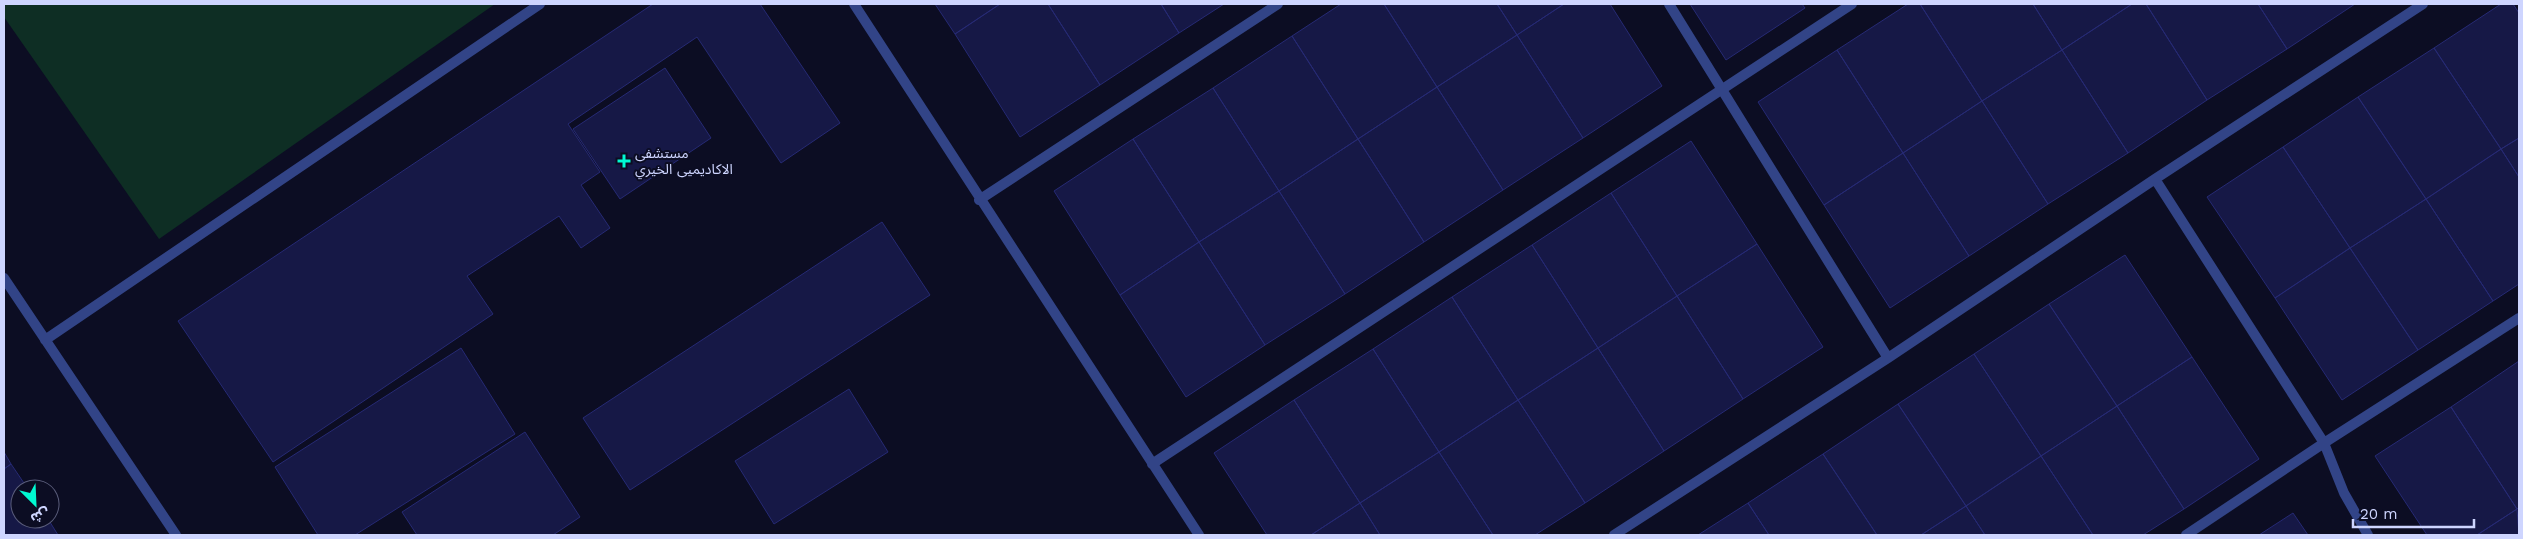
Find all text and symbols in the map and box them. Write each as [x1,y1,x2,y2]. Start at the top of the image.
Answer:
place label: مستشفى الاكاديميى الخيري [635,145,733,180]
marker: مستشفى الاكاديميى الخيري [617,154,631,168]
north arrow [10,479,60,529]
scale bar [2353,496,2474,528]
text: ش [28,505,52,527]
text: 20 m [2360,505,2398,523]

